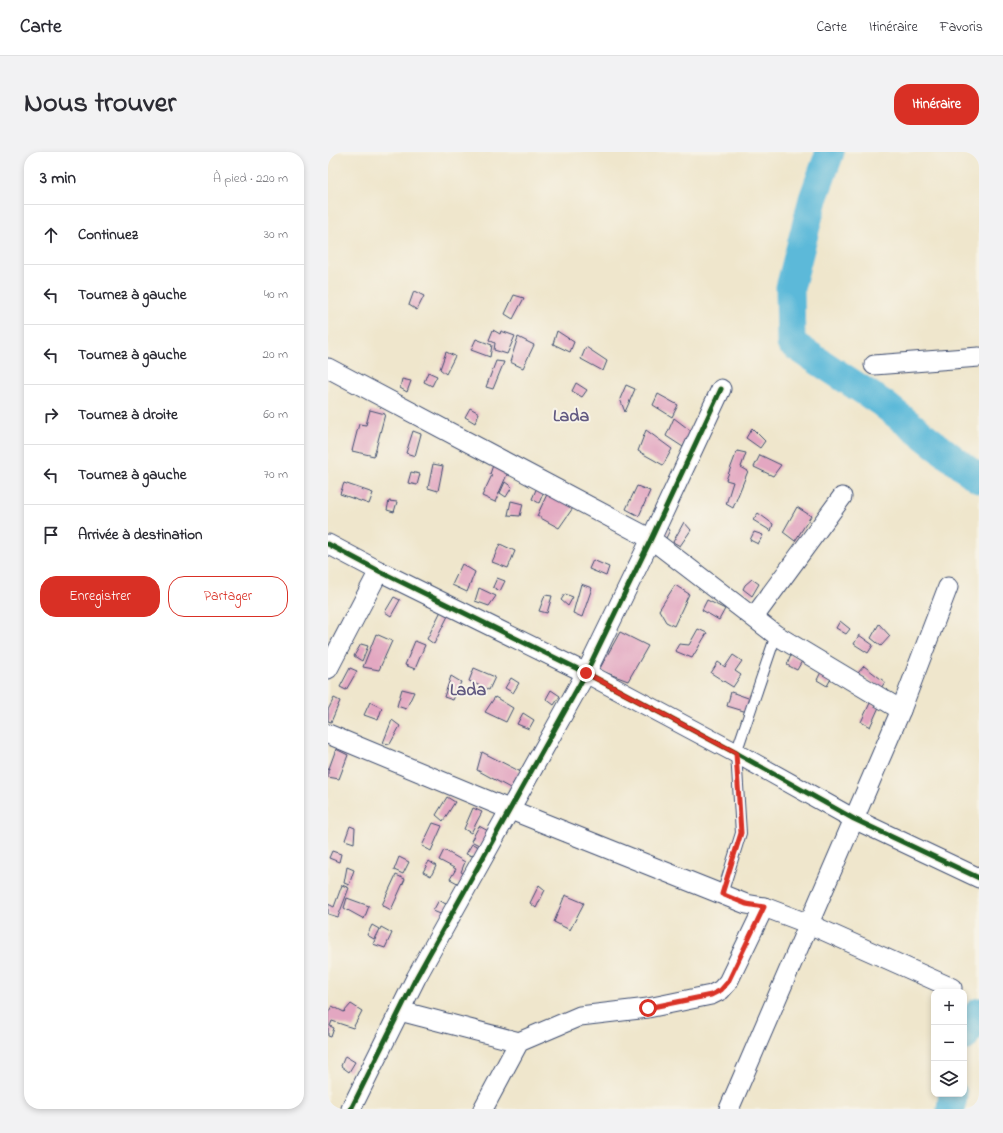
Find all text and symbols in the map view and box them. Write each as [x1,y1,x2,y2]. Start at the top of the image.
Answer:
text: Carte [20,14,61,41]
text: Carte [816,17,847,38]
text: Itinéraire [869,17,918,38]
text: Favoris [940,17,983,38]
text: Nous trouver [24,84,176,125]
button: Itinéraire [894,84,979,125]
text: 3 min [40,166,76,191]
text: À pied · 220 m [213,169,288,188]
icon: ahead [40,224,62,246]
text: Continuez [78,224,138,246]
text: 30 m [264,225,288,244]
icon: left [40,284,62,306]
text: Tournez à gauche [78,284,186,306]
text: 40 m [264,285,288,304]
icon: left [40,344,62,366]
text: Tournez à gauche [78,344,186,366]
text: 20 m [263,345,288,364]
icon: right [40,404,62,426]
text: Tournez à droite [78,404,178,426]
district label: Lada [553,404,589,430]
text: 60 m [263,405,288,424]
icon: left [40,464,62,486]
text: Tournez à gauche [78,464,186,486]
text: 70 m [264,465,288,484]
icon: arrive [40,524,62,546]
text: Arrivée à destination [78,524,203,546]
button: Enregistrer [40,576,160,617]
button: Partager [168,576,288,617]
route end [577,664,595,682]
district label: Lada [450,678,486,704]
map controls [931,989,967,1097]
button: + [931,989,967,1025]
route start [639,999,657,1017]
button: − [931,1025,967,1061]
button: layers [931,1061,967,1097]

